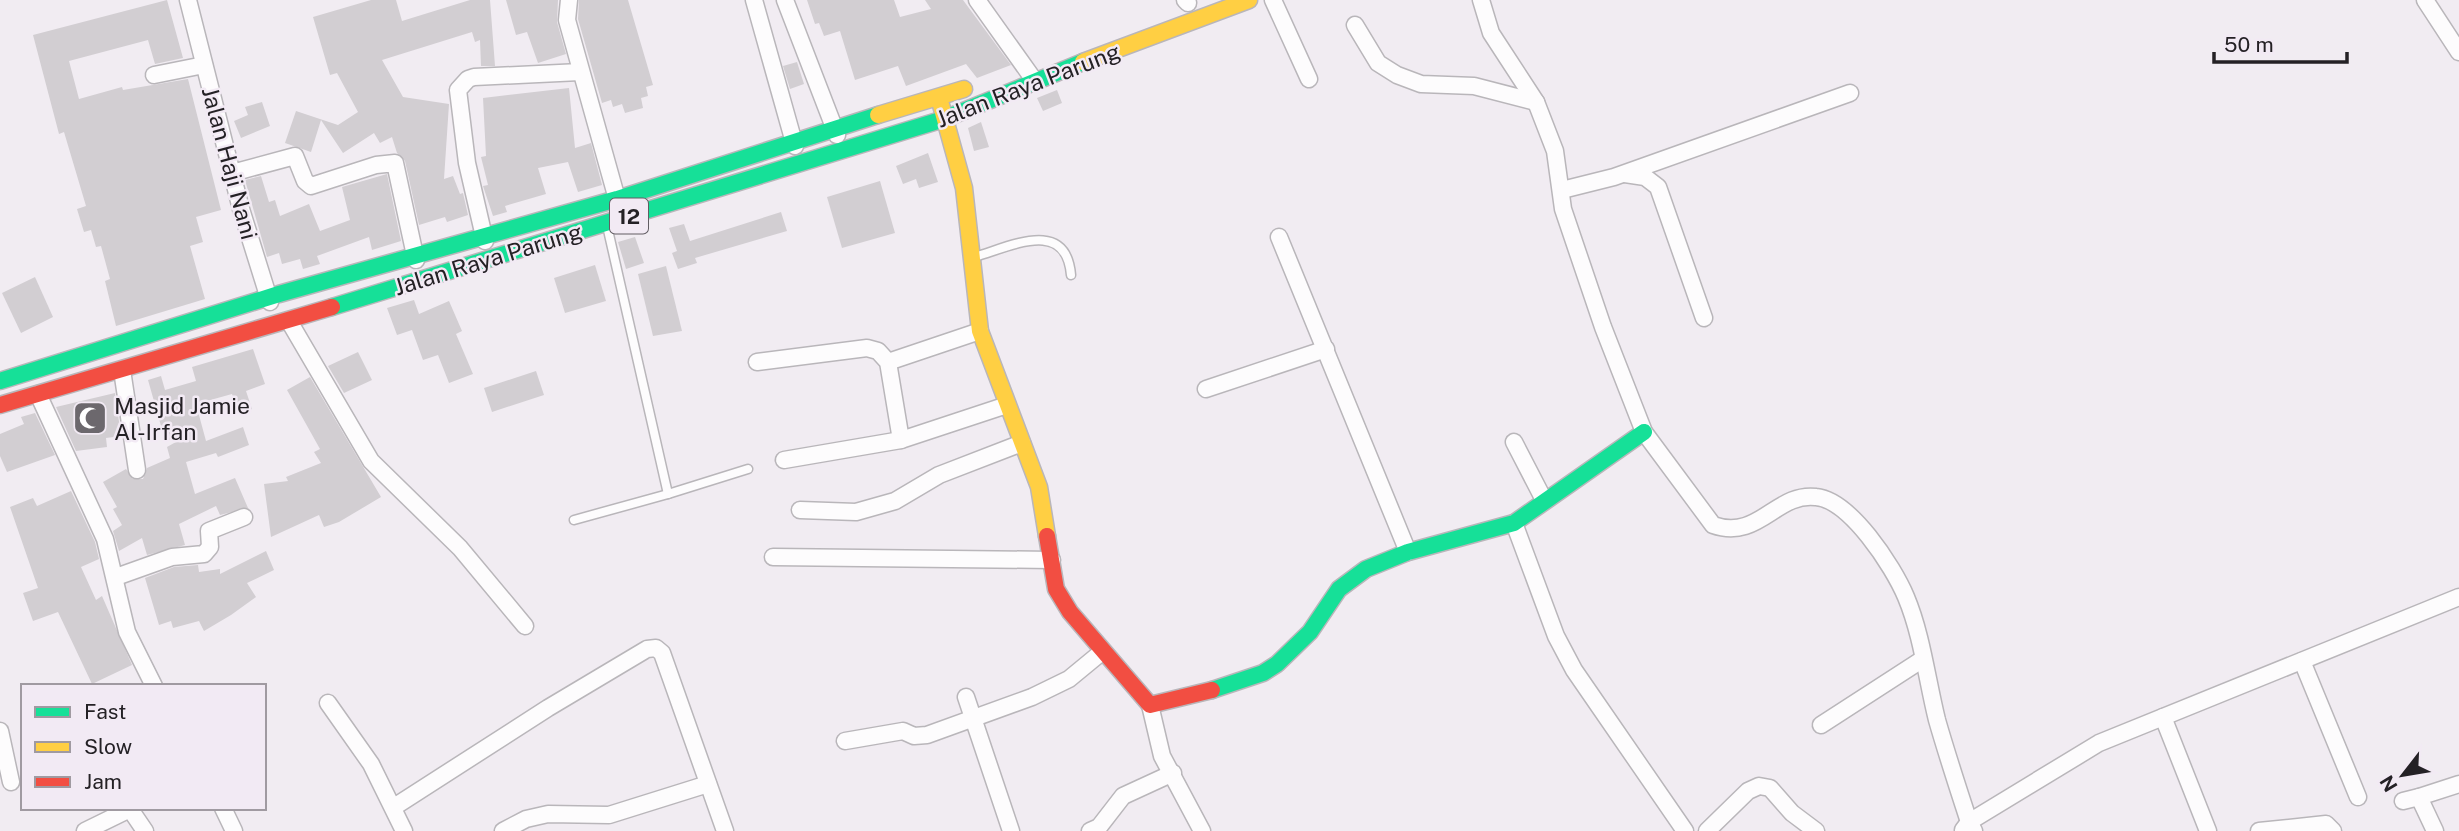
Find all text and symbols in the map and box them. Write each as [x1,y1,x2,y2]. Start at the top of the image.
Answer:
scale bar [2214,21,2347,65]
text: 50 m [2224,32,2274,57]
street label: Jalan Raya Parung [932,37,1124,133]
street label: Jalan Haji Nani [197,84,263,242]
road number: 12 [610,198,648,234]
street label: Jalan Raya Parung [391,218,585,300]
place label: Masjid Jamie Al-Irfan [114,392,250,445]
mosque icon: Masjid Jamie Al-Irfan [71,399,109,437]
legend [21,684,266,810]
text: Fast [84,699,126,724]
text: Slow [84,734,132,759]
north arrow [2368,740,2438,810]
text: Jam [84,769,122,794]
text: N [2375,772,2402,796]

